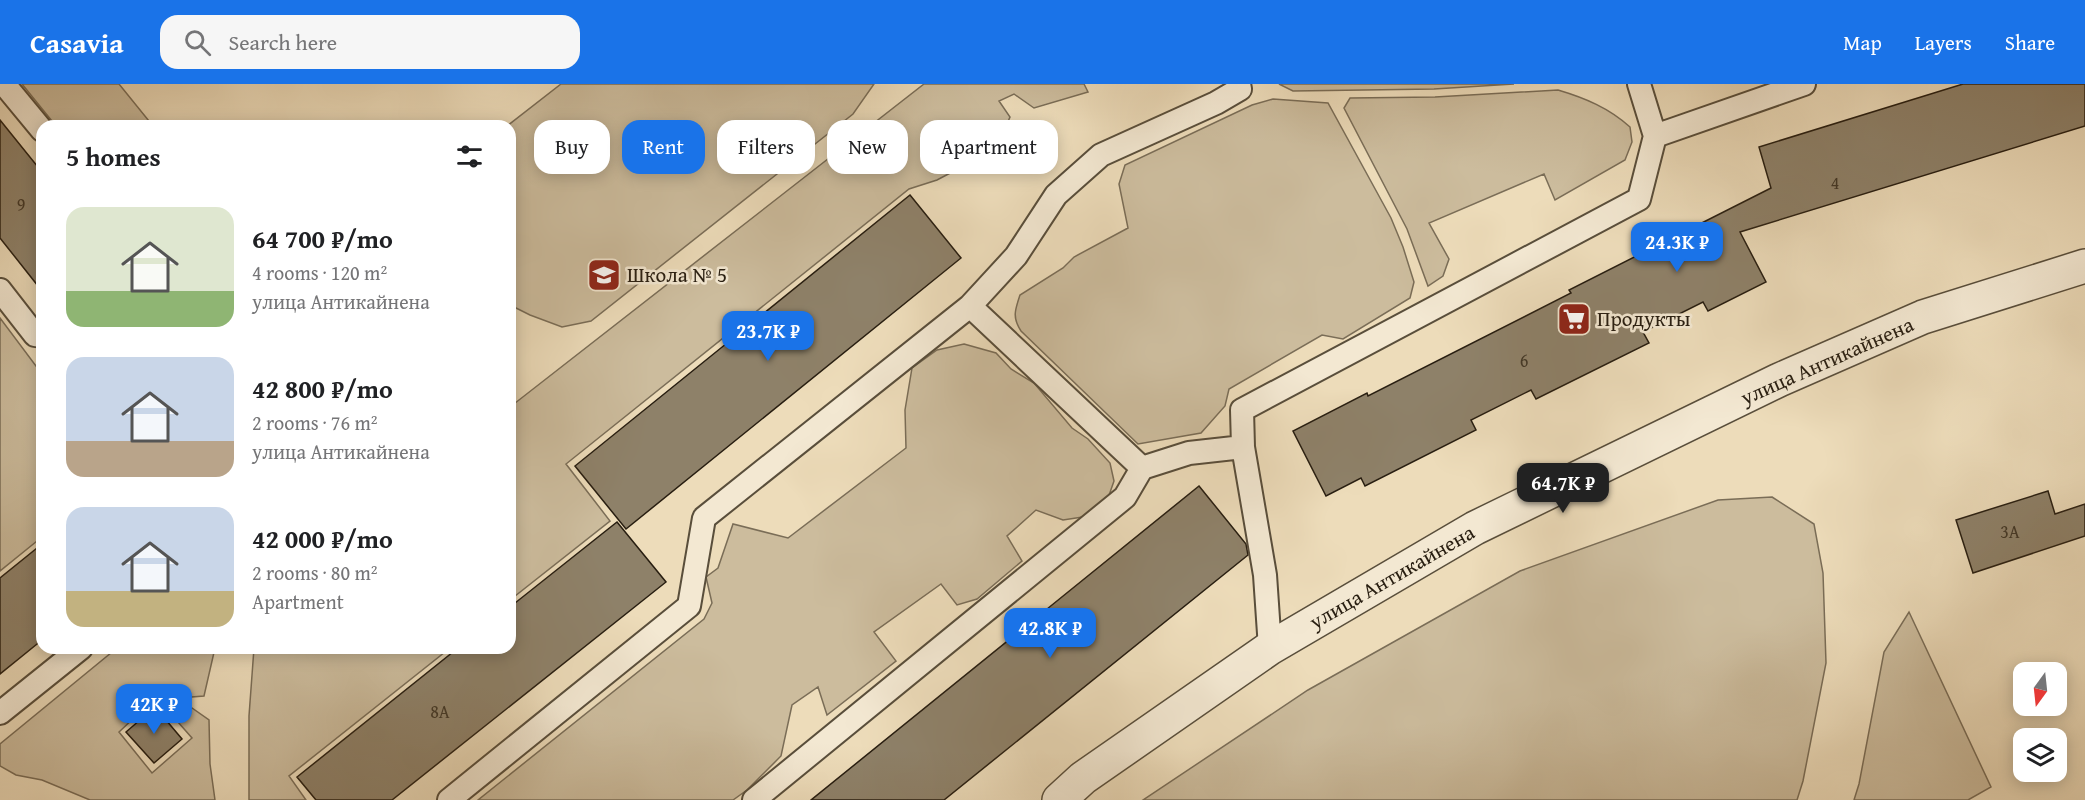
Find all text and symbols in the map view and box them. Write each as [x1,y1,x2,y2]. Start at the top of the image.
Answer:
search box [160,15,580,69]
text: Casavia [30,22,124,63]
icon: search [181,26,214,59]
text: Search here [229,26,337,58]
text: Map [1843,27,1882,58]
text: Layers [1915,27,1972,58]
text: Share [2005,27,2055,58]
chip: Buy [534,120,610,174]
chip: Rent [622,120,705,174]
chip: Filters [717,120,815,174]
chip: New [827,120,908,174]
chip: Apartment [920,120,1058,174]
text: 5 homes [66,137,161,176]
icon: filters [453,140,486,173]
house number: 4 [1831,169,1839,196]
house number: 9 [17,191,25,218]
text: 64 700 ₽/mo [252,219,393,258]
pin: 24.3K ₽ [1622,222,1732,273]
text: 24.3K ₽ [1645,227,1709,256]
icon: home [114,231,186,303]
school or university icon: Школа № 5 [586,257,622,293]
text: 4 rooms · 120 m² [252,258,387,287]
place label: Школа № 5 [627,259,727,290]
text: улица Антикайнена [252,287,430,316]
supermarket icon: Продукты [1556,301,1592,337]
place label: Продукты [1597,303,1691,334]
street label: улица Антикайнена [1734,308,1918,413]
pin: 23.7K ₽ [713,311,823,362]
text: 23.7K ₽ [736,316,800,345]
house number: 6 [1520,347,1528,374]
text: 42 800 ₽/mo [252,369,393,408]
icon: home [114,381,186,453]
text: 2 rooms · 76 m² [252,408,378,437]
text: улица Антикайнена [252,437,430,466]
pin: 64.7K ₽ [1508,463,1618,514]
text: 64.7K ₽ [1531,468,1595,497]
street label: улица Антикайнена [1302,517,1480,637]
house number: 3А [2000,518,2020,545]
text: 42 000 ₽/mo [252,519,393,558]
icon: home [114,531,186,603]
text: 2 rooms · 80 m² [252,558,378,587]
text: Apartment [252,587,344,616]
pin: 42.8K ₽ [995,608,1105,659]
text: 42.8K ₽ [1018,613,1082,642]
north arrow [2013,662,2067,716]
map controls [2013,662,2067,782]
pin: 42K ₽ [112,684,196,735]
text: 42K ₽ [130,689,178,718]
house number: 8А [430,698,450,725]
button: layers [2013,728,2067,782]

